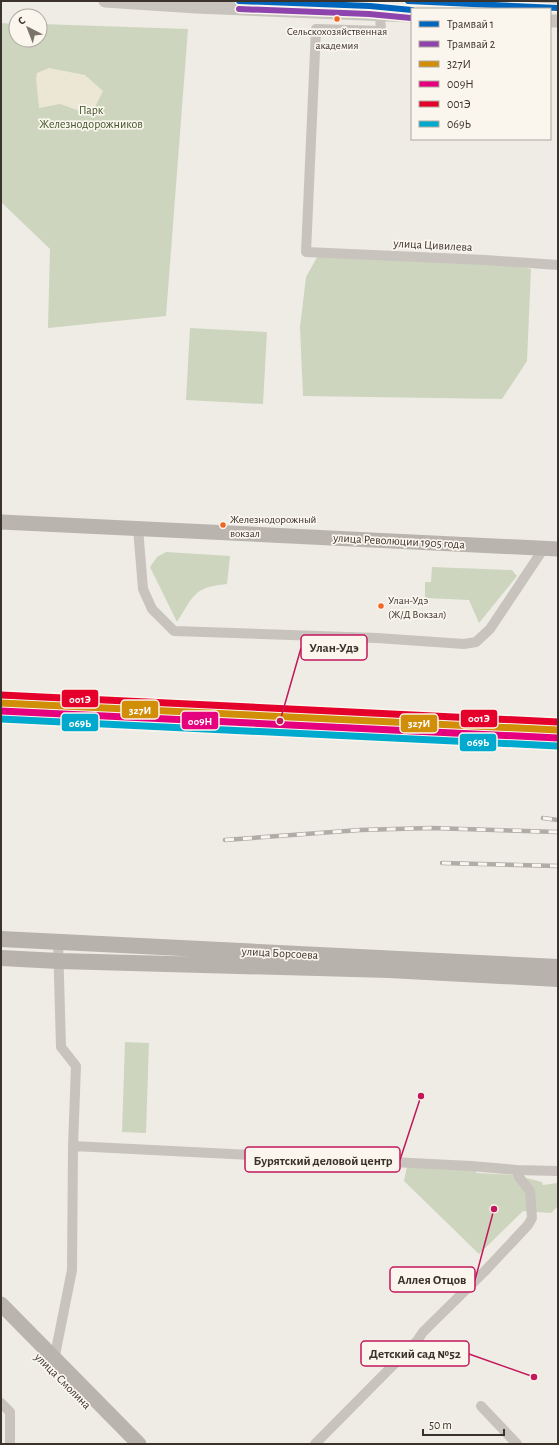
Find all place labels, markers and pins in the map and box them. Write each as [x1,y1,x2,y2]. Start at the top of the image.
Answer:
marker: Сельскохозяйственная академия [332,14,342,24]
place label: Сельскохозяйственная академия [287,26,387,51]
place label: Железнодорожный вокзал [230,514,316,539]
marker: Железнодорожный вокзал [218,520,228,530]
place label: Улан-Удэ (Ж/Д Вокзал) [388,595,447,620]
marker: Улан-Удэ (Ж/Д Вокзал) [376,601,386,611]
callout: Улан-Удэ [301,635,367,660]
callout: Бурятский деловой центр [245,1147,400,1172]
callout: Аллея Отцов [390,1267,475,1292]
callout: Детский сад №52 [361,1341,469,1366]

